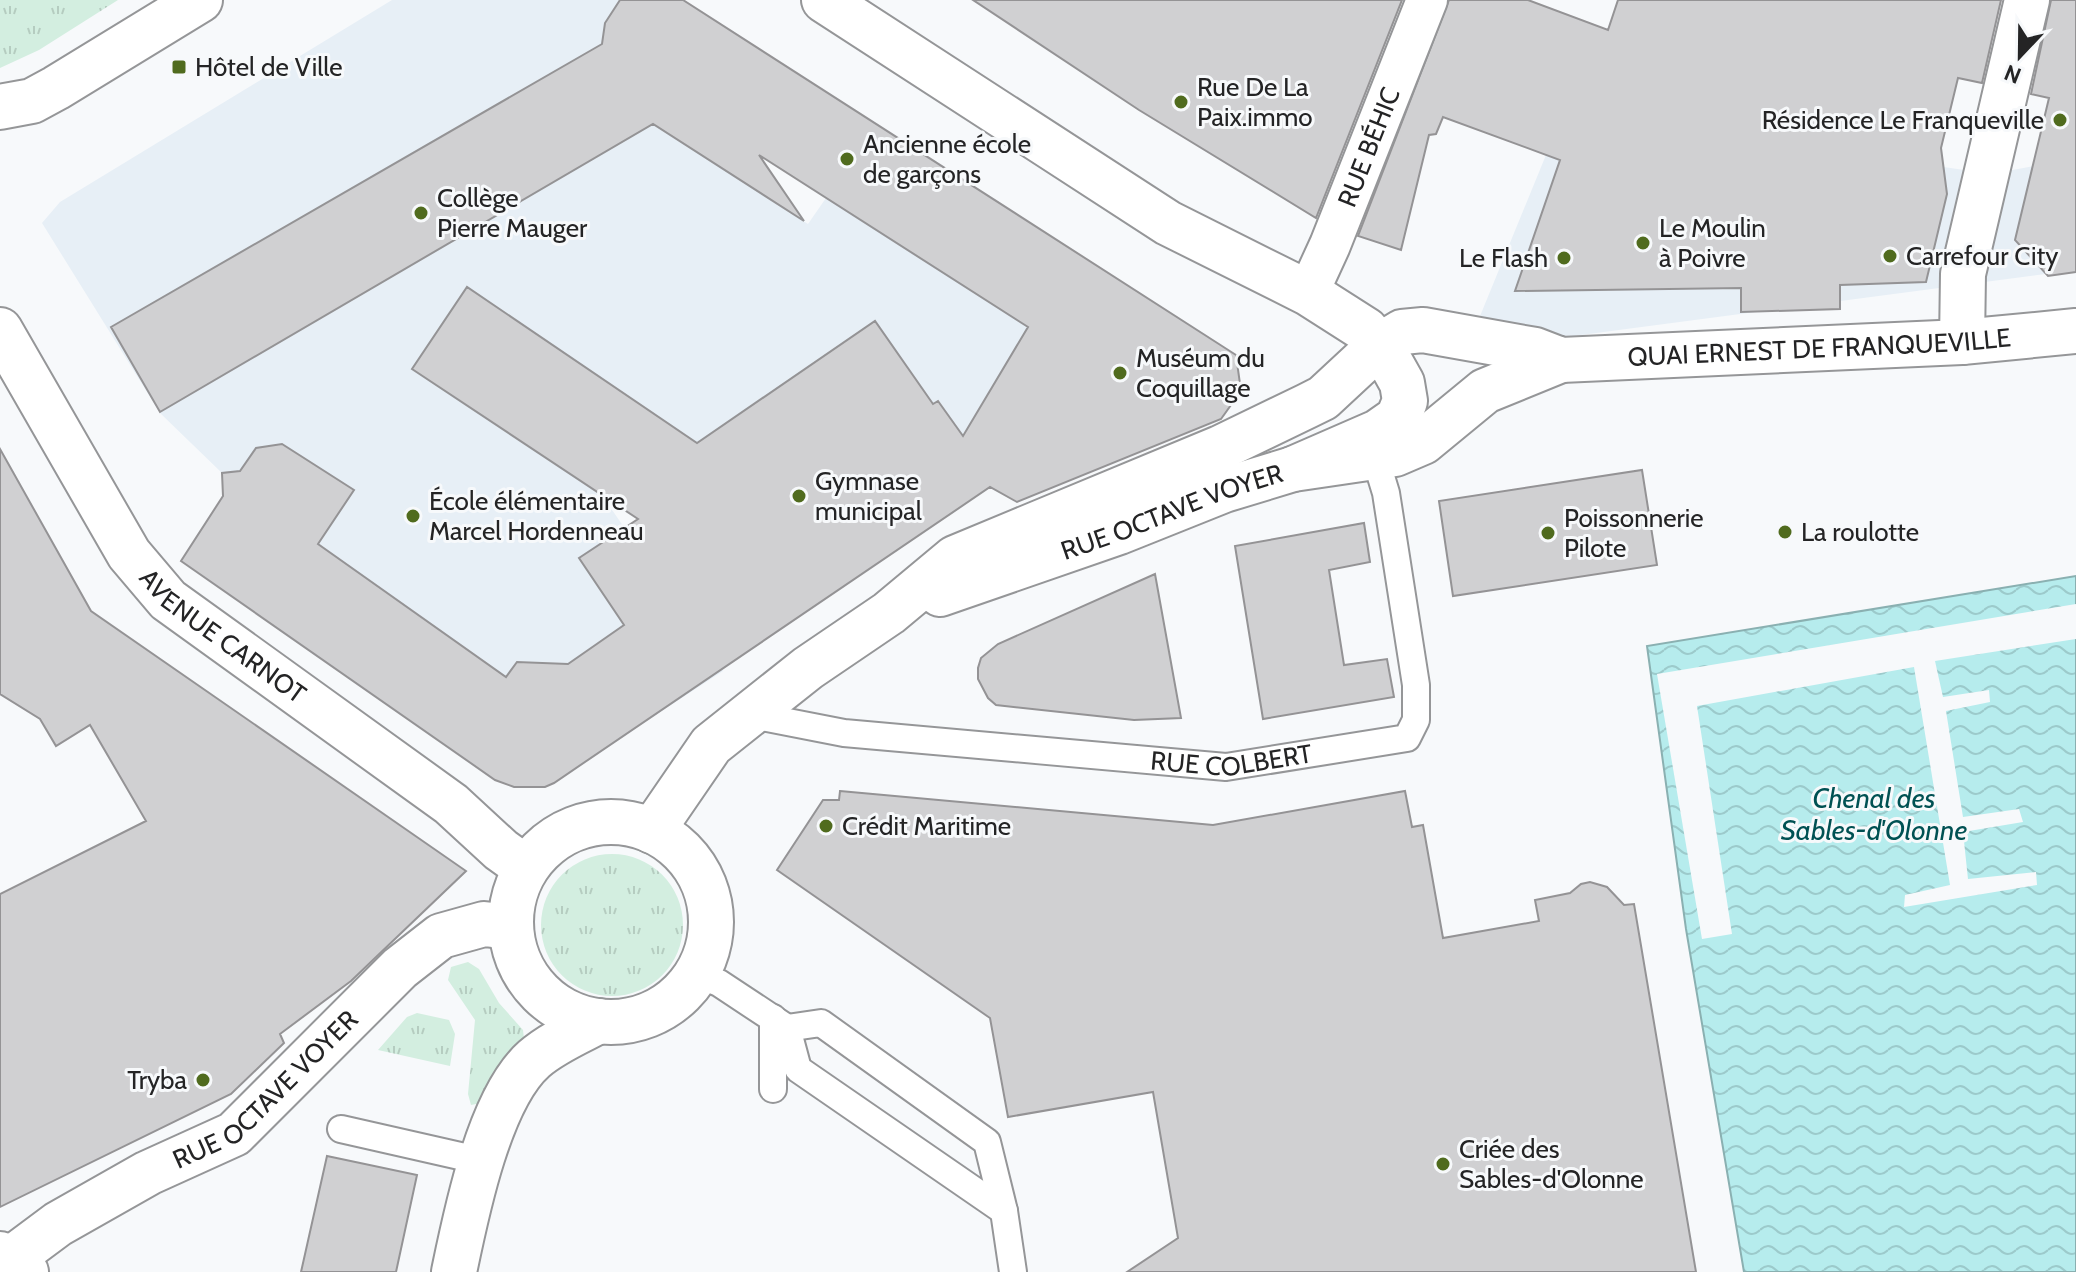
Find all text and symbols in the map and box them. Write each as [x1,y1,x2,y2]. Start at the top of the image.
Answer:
north arrow [1980,16,2060,96]
place label: Hôtel de Ville [195,51,343,83]
marker: Hôtel de Ville [170,58,188,76]
text: N [2000,59,2025,90]
place label: Rue De La Paix.immo [1197,71,1313,133]
street label: RUE BÉHIC [1331,83,1407,212]
marker: Rue De La Paix.immo [1172,93,1190,111]
place label: Résidence Le Franqueville [1762,104,2044,136]
marker: Résidence Le Franqueville [2051,111,2069,129]
place label: Ancienne école de garçons [863,128,1031,190]
marker: Ancienne école de garçons [838,150,856,168]
place label: Collège Pierre Mauger [437,182,588,244]
marker: Collège Pierre Mauger [412,204,430,222]
place label: Le Moulin à Poivre [1659,212,1766,274]
marker: Le Moulin à Poivre [1634,234,1652,252]
place label: Carrefour City [1906,240,2058,272]
place label: Le Flash [1459,242,1548,274]
marker: Carrefour City [1881,247,1899,265]
marker: Le Flash [1555,249,1573,267]
street label: QUAI ERNEST DE FRANQUEVILLE [1627,321,2012,373]
place label: Muséum du Coquillage [1136,342,1265,404]
marker: Muséum du Coquillage [1111,364,1129,382]
street label: RUE OCTAVE VOYER [1057,457,1287,567]
place label: Gymnase municipal [815,465,922,527]
place label: École élémentaire Marcel Hordenneau [429,485,644,547]
marker: Gymnase municipal [790,487,808,505]
place label: Poissonnerie Pilote [1564,502,1704,564]
marker: École élémentaire Marcel Hordenneau [404,507,422,525]
place label: La roulotte [1801,516,1919,548]
marker: La roulotte [1776,523,1794,541]
marker: Poissonnerie Pilote [1539,524,1557,542]
street label: AVENUE CARNOT [133,562,312,710]
street label: RUE COLBERT [1149,737,1315,784]
water label: Chenal des Sables-d'Olonne [1781,781,1967,847]
place label: Crédit Maritime [842,810,1011,842]
marker: Crédit Maritime [817,817,835,835]
street label: RUE OCTAVE VOYER [168,1003,365,1176]
place label: Tryba [127,1064,188,1096]
marker: Tryba [194,1071,212,1089]
place label: Criée des Sables-d'Olonne [1459,1133,1644,1195]
marker: Criée des Sables-d'Olonne [1434,1155,1452,1173]

